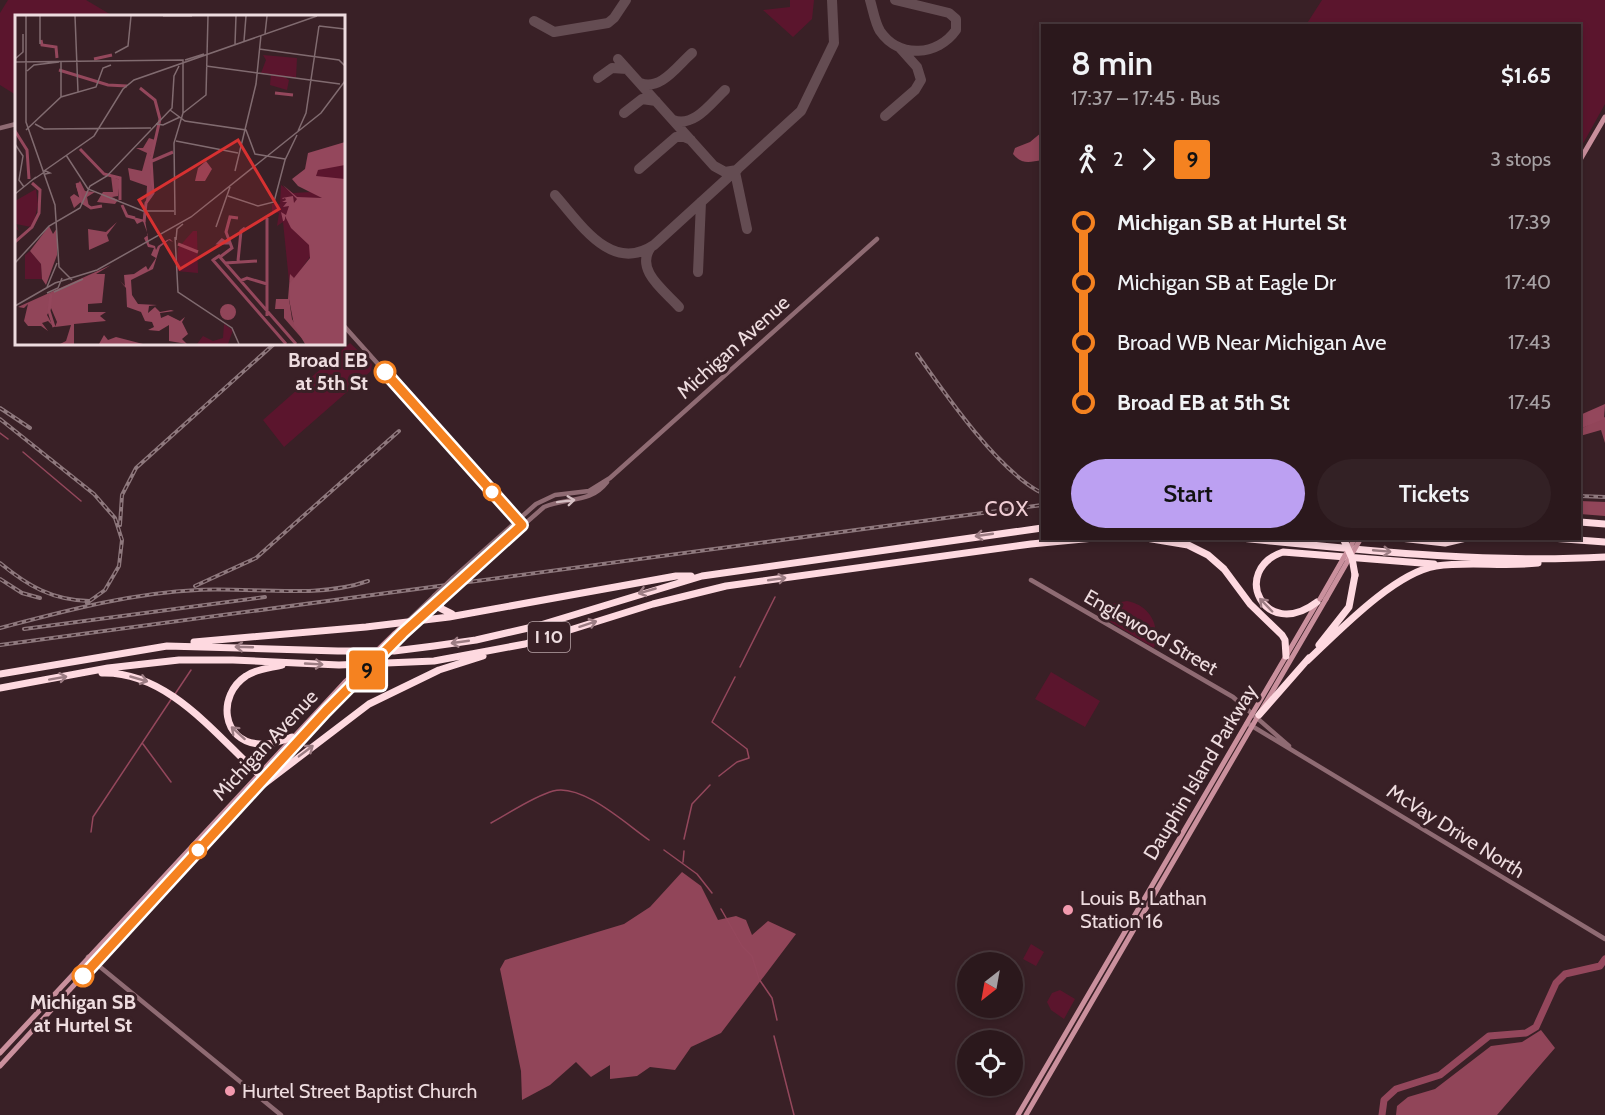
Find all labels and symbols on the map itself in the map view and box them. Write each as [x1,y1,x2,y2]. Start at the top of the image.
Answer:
inset map [15,15,345,345]
street label: Michigan Avenue [672,290,794,404]
place label: Broad EB at 5th St [288,348,368,395]
marker: Broad EB at 5th St [374,361,396,383]
unlabelled marker [483,483,501,501]
one-way arrow [556,496,576,507]
district label: COX [984,496,1030,521]
one-way arrow [975,530,995,541]
one-way arrow [1371,545,1391,556]
one-way arrow [767,573,787,584]
street label: Englewood Street [1080,584,1222,680]
one-way arrow [638,586,657,597]
one-way arrow [1259,597,1274,612]
one-way arrow [578,618,597,629]
road number: I 10 [528,622,570,652]
one-way arrow [450,637,470,648]
one-way arrow [235,641,255,652]
line badge: 9 [348,650,386,690]
one-way arrow [304,659,324,670]
one-way arrow [47,672,67,683]
one-way arrow [129,674,148,685]
street label: Dauphin Island Parkway [1138,680,1262,864]
street label: Michigan Avenue [207,684,323,806]
one-way arrow [230,727,246,740]
one-way arrow [298,745,314,758]
street label: McVay Drive North [1383,779,1529,883]
unlabelled marker [189,841,207,859]
place label: Louis B. Lathan Station 16 [1080,886,1207,933]
marker: Louis B. Lathan Station 16 [1061,903,1075,917]
north arrow [957,952,1023,1018]
marker: Michigan SB at Hurtel St [72,965,94,987]
place label: Michigan SB at Hurtel St [30,990,136,1037]
place label: Hurtel Street Baptist Church [242,1079,477,1103]
marker: Hurtel Street Baptist Church [223,1084,237,1098]

